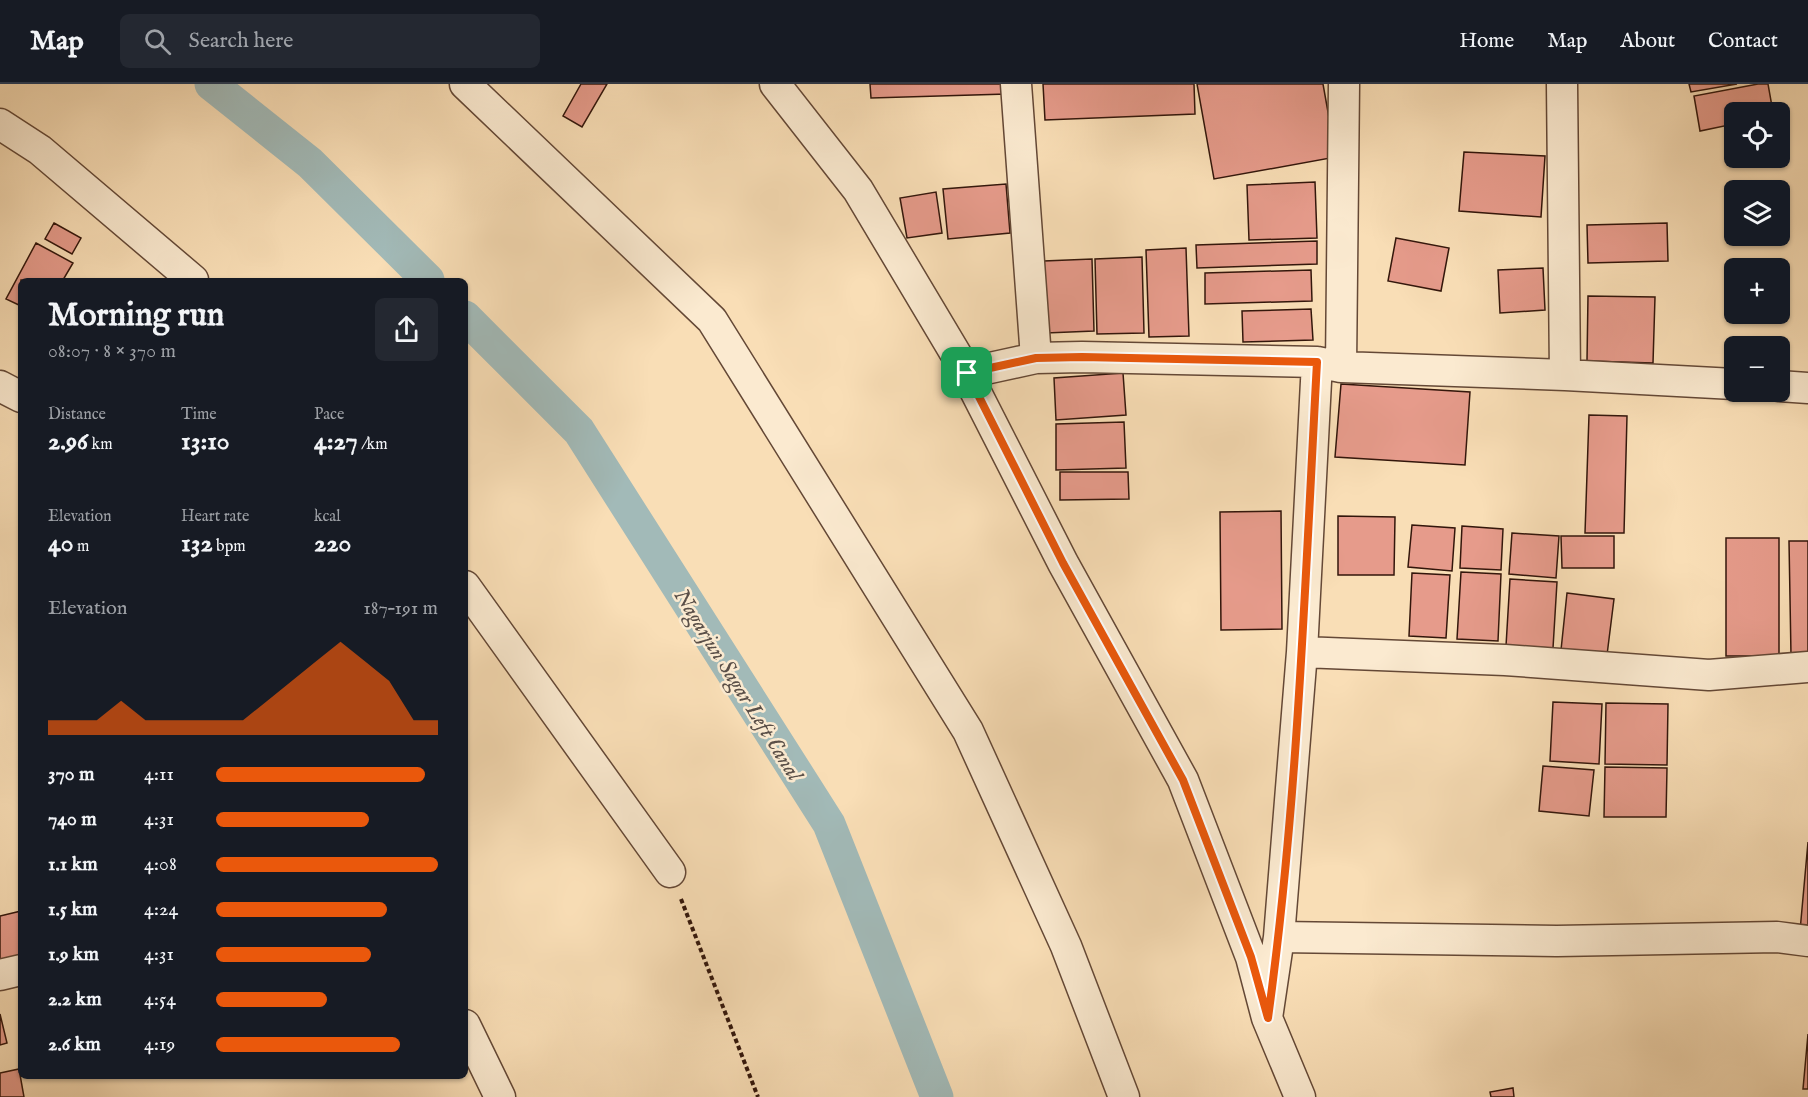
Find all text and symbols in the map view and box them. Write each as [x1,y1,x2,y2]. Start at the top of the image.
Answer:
search box [120,14,540,68]
text: Map [30,24,84,59]
icon: search [141,25,174,58]
text: Search here [189,27,293,55]
text: Home [1459,28,1514,55]
text: Map [1547,28,1587,55]
text: About [1620,28,1675,55]
text: Contact [1708,28,1778,55]
map controls [1724,102,1790,402]
button: locate [1724,102,1790,168]
button: layers [1724,180,1790,246]
button: + [1724,258,1790,324]
text: Morning run [48,295,224,337]
button: share [375,298,438,361]
button: − [1724,336,1790,402]
text: 08:07 · 8 × 370 m [48,339,176,364]
pin [941,347,992,398]
icon: arrive [950,356,983,389]
text: Distance [48,405,106,425]
text: Time [181,405,217,425]
text: Pace [314,405,344,425]
text: 2.96 [48,425,88,458]
text: 13:10 [181,425,230,458]
text: 4:27 [314,425,358,458]
text: km [88,435,113,455]
text: /km [358,435,388,455]
text: Elevation [48,507,111,527]
text: Heart rate [181,507,249,527]
text: kcal [314,507,341,527]
text: 40 [48,527,74,560]
text: 132 [181,527,213,560]
text: 220 [314,527,351,560]
text: m [74,537,89,557]
text: bpm [213,537,246,557]
water label: Nagarjun Sagar Left Canal [667,584,809,788]
text: Elevation [48,596,127,621]
text: 187–191 m [363,596,438,621]
text: 370 m [48,762,94,787]
text: 4:11 [144,762,174,787]
text: 740 m [48,807,97,832]
text: 4:31 [144,807,174,832]
text: 1.1 km [48,852,98,877]
text: 4:08 [144,852,177,877]
text: 1.5 km [48,897,98,922]
text: 4:24 [144,897,178,922]
text: 1.9 km [48,942,99,967]
text: 4:31 [144,942,174,967]
text: 2.2 km [48,987,102,1012]
text: 4:54 [144,987,176,1012]
text: 2.6 km [48,1032,101,1057]
text: 4:19 [144,1032,175,1057]

